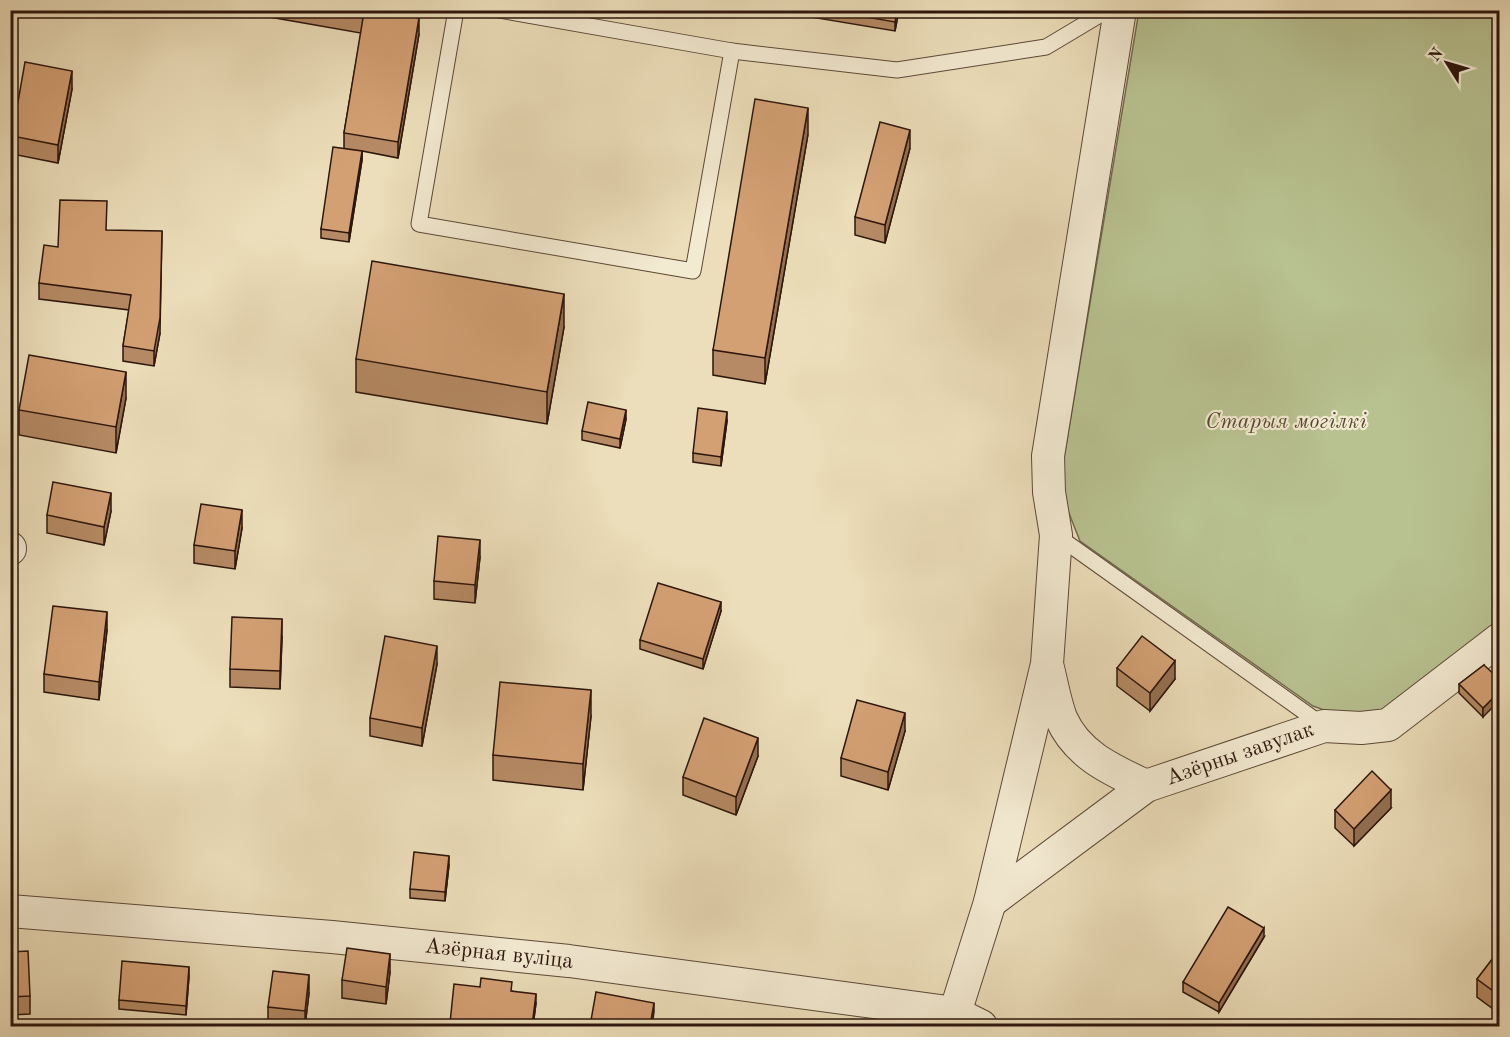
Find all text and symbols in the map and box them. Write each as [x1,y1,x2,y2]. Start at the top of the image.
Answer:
north arrow [1417,33,1477,93]
text: N [1427,45,1447,65]
park label: Старыя могілкі [1205,411,1367,433]
street label: Азёрны завулак [1163,718,1317,790]
street label: Азёрная вуліца [424,935,575,973]

